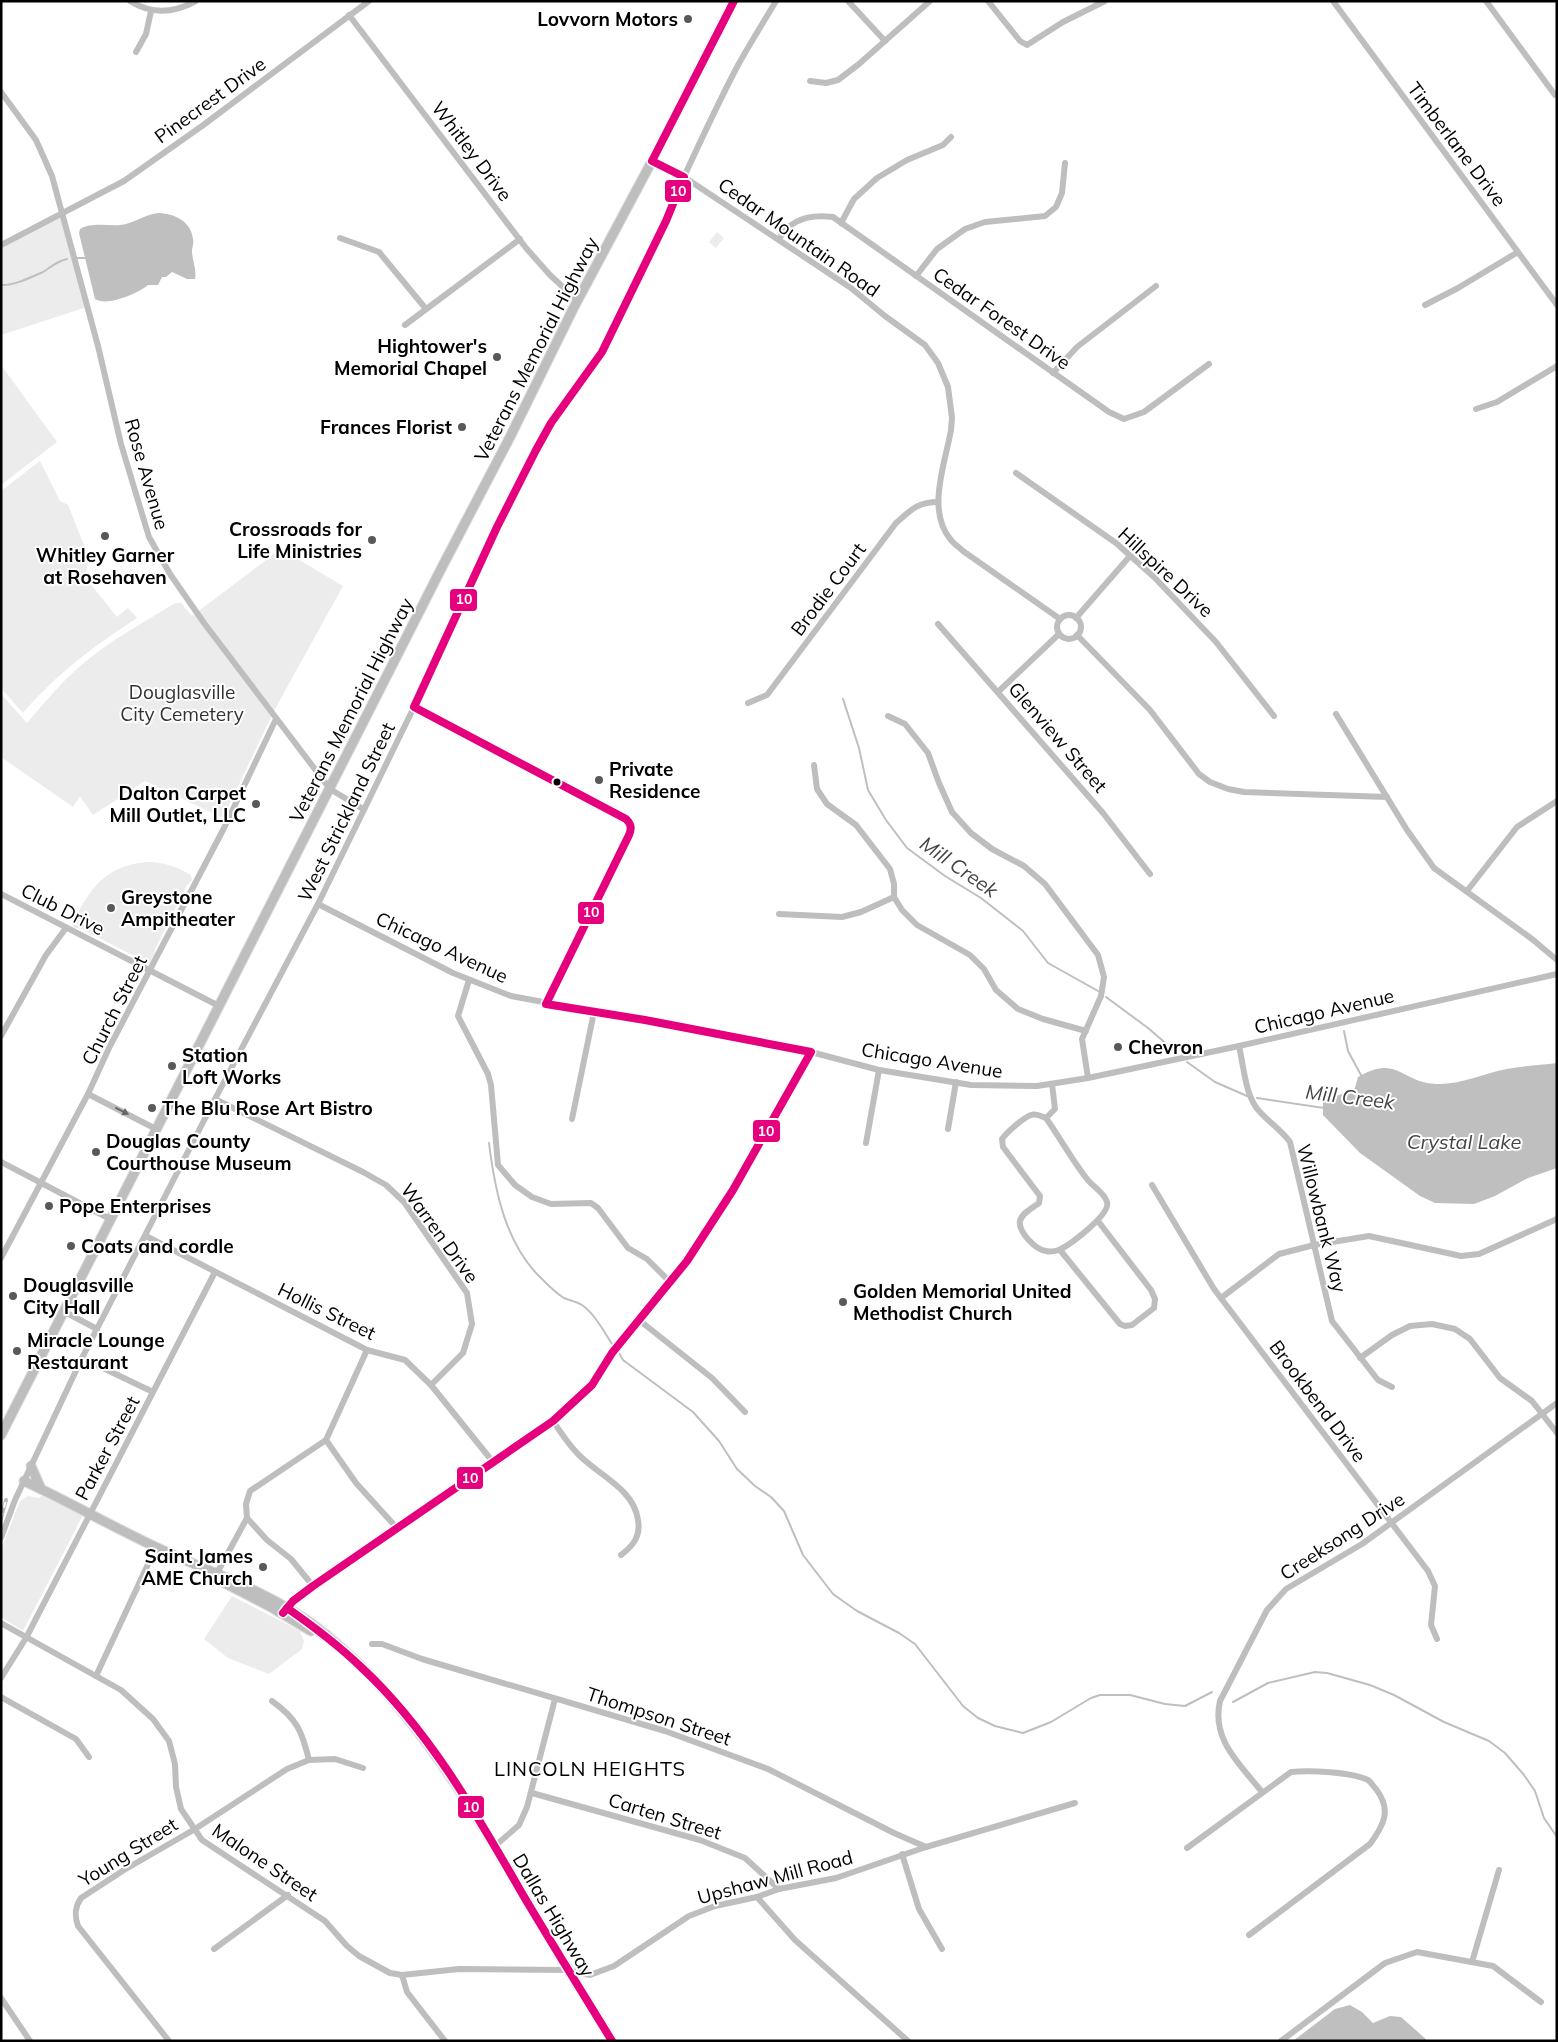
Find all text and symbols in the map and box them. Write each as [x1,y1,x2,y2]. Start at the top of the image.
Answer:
place label: Lovvorn Motors [537,7,678,31]
marker: Lovvorn Motors [682,13,694,25]
street label: Pinecrest Drive [150,52,270,148]
street label: Timberlane Drive [1402,77,1512,211]
street label: Whitley Drive [427,96,517,206]
street label: Cedar Mountain Road [714,172,884,302]
line badge: 10 [664,179,692,203]
text: 10 [670,182,686,200]
street label: Veterans Memorial Highway [469,233,603,465]
street label: Cedar Forest Drive [929,262,1075,374]
place label: Hightower's Memorial Chapel [334,334,487,380]
marker: Hightower's Memorial Chapel [491,351,503,363]
place label: Frances Florist [320,415,452,439]
street label: Rose Avenue [120,416,174,532]
marker: Frances Florist [456,421,468,433]
place label: Crossroads for Life Ministries [229,517,363,563]
street label: Hillspire Drive [1113,522,1219,622]
marker: Whitley Garner at Rosehaven [99,530,111,542]
marker: Crossroads for Life Ministries [366,534,378,546]
street label: Brodie Court [785,538,871,640]
place label: Whitley Garner at Rosehaven [36,543,175,589]
line badge: 10 [449,588,478,612]
text: 10 [456,590,472,608]
street label: Veterans Memorial Highway [284,594,418,826]
street label: Glenview Street [1003,677,1113,797]
park label: Douglasville City Cemetery [120,680,244,726]
street label: West Strickland Street [292,718,400,905]
place label: Private Residence [609,757,700,803]
marker: Private Residence [593,774,605,786]
unlabelled marker [552,777,562,787]
place label: Dalton Carpet Mill Outlet, LLC [110,781,246,827]
marker: Dalton Carpet Mill Outlet, LLC [250,798,262,810]
water label: Mill Creek [915,831,1004,903]
street label: Club Drive [17,878,109,940]
place label: Greystone Ampitheater [121,885,235,931]
line badge: 10 [577,901,605,925]
marker: Greystone Ampitheater [105,902,117,914]
text: 10 [583,903,599,921]
street label: Chicago Avenue [372,906,512,988]
street label: Church Street [76,951,152,1069]
street label: Chicago Avenue [1252,983,1396,1039]
place label: Chevron [1128,1035,1203,1059]
street label: Chicago Avenue [860,1037,1004,1083]
marker: Chevron [1112,1041,1124,1053]
place label: Station Loft Works [182,1043,281,1089]
marker: Station Loft Works [166,1060,178,1072]
water label: Mill Creek [1304,1079,1397,1114]
place label: The Blu Rose Art Bistro [162,1096,373,1120]
marker: The Blu Rose Art Bistro [146,1102,158,1114]
one-way arrow [115,1107,129,1115]
line badge: 10 [752,1119,781,1143]
text: 10 [758,1122,774,1140]
place label: Douglas County Courthouse Museum [106,1129,291,1175]
water label: Crystal Lake [1407,1129,1521,1154]
street label: Willowbank Way [1292,1141,1352,1295]
marker: Douglas County Courthouse Museum [90,1146,102,1158]
street label: Warren Drive [396,1178,484,1288]
place label: Pope Enterprises [59,1194,211,1218]
marker: Pope Enterprises [43,1200,55,1212]
place label: Coats and cordle [81,1234,234,1258]
marker: Coats and cordle [65,1240,77,1252]
place label: Douglasville City Hall [23,1273,134,1319]
street label: Hollis Street [274,1277,380,1345]
place label: Golden Memorial United Methodist Church [853,1279,1072,1325]
marker: Douglasville City Hall [7,1290,19,1302]
marker: Golden Memorial United Methodist Church [837,1296,849,1308]
place label: Miracle Lounge Restaurant [27,1328,165,1374]
street label: Brookbend Drive [1264,1335,1372,1467]
marker: Miracle Lounge Restaurant [11,1345,23,1357]
street label: Parker Street [70,1392,145,1504]
line badge: 10 [456,1466,484,1490]
text: 10 [462,1469,478,1487]
street label: Creeksong Drive [1275,1487,1409,1585]
place label: Saint James AME Church [142,1544,253,1590]
marker: Saint James AME Church [257,1561,269,1573]
street label: Thompson Street [584,1681,735,1751]
district label: LINCOLN HEIGHTS [494,1756,686,1781]
street label: Carten Street [606,1787,725,1845]
line badge: 10 [457,1795,485,1819]
text: 10 [463,1798,479,1816]
street label: Young Street [73,1812,182,1892]
street label: Malone Street [208,1818,323,1906]
street label: Upshaw Mill Road [695,1845,855,1909]
street label: Dallas Highway [508,1849,600,1981]

